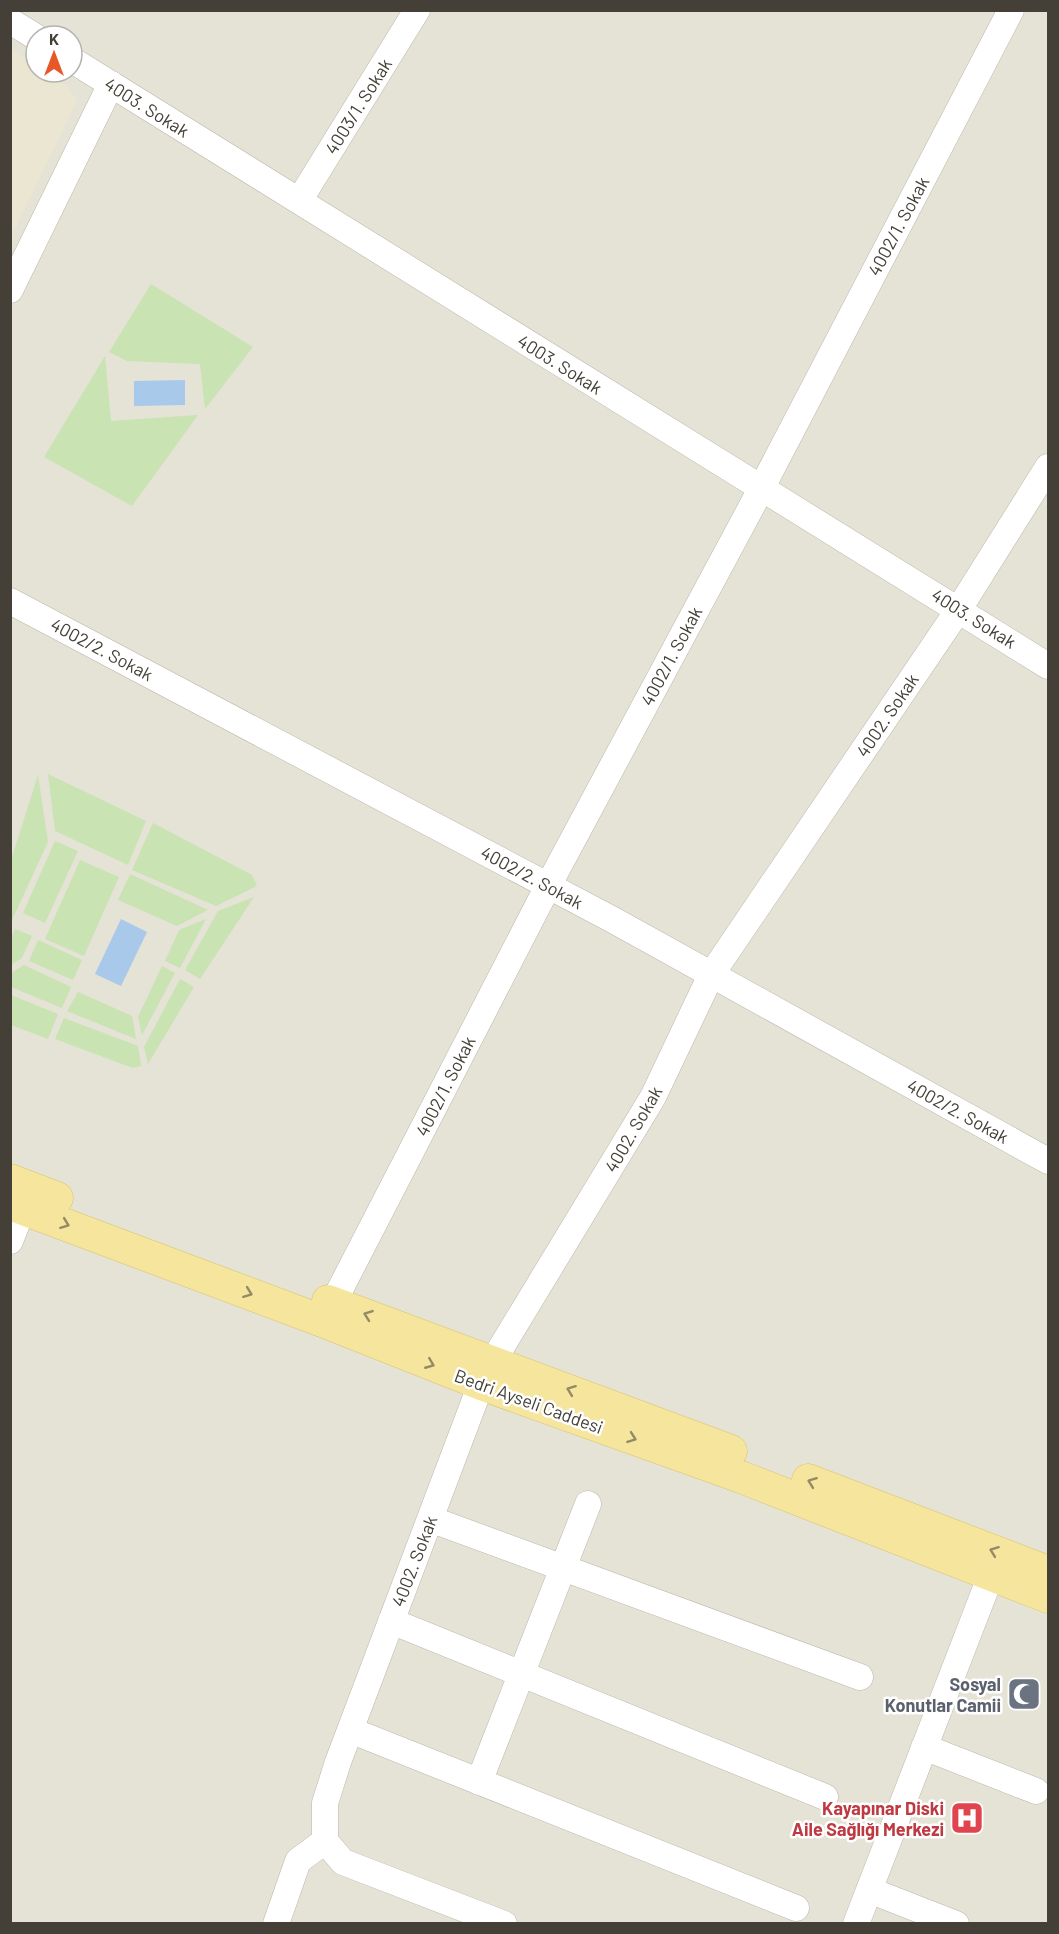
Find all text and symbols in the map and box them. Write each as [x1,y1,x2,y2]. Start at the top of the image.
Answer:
north arrow [24,24,84,84]
text: K [49,29,59,48]
street label: 4003/1. Sokak [320,54,396,158]
street label: 4003. Sokak [101,72,193,142]
street label: 4002/1. Sokak [863,173,933,279]
street label: 4003. Sokak [514,329,606,399]
street label: 4003. Sokak [928,583,1020,653]
street label: 4002/1. Sokak [636,603,706,709]
street label: 4002/2. Sokak [47,613,157,685]
street label: 4002. Sokak [851,669,923,761]
street label: 4002/2. Sokak [477,841,587,913]
street label: 4002/1. Sokak [410,1032,480,1140]
street label: 4002/2. Sokak [903,1074,1013,1148]
street label: 4002. Sokak [599,1082,667,1176]
one-way arrow [59,1217,70,1230]
one-way arrow [242,1286,253,1298]
one-way arrow [363,1310,374,1323]
one-way arrow [424,1356,434,1369]
street label: Bedri Ayseli Caddesi [452,1364,606,1438]
one-way arrow [566,1385,577,1397]
one-way arrow [626,1431,637,1444]
one-way arrow [807,1476,818,1489]
street label: 4002. Sokak [387,1512,441,1610]
one-way arrow [989,1545,1000,1558]
place label: Sosyal Konutlar Camii [885,1673,1001,1716]
mosque icon: Sosyal Konutlar Camii [1006,1676,1042,1712]
place label: Kayapınar Diski Aile Sağlığı Merkezi [792,1797,944,1840]
hospital icon: Kayapınar Diski Aile Sağlığı Merkezi [949,1800,985,1836]

